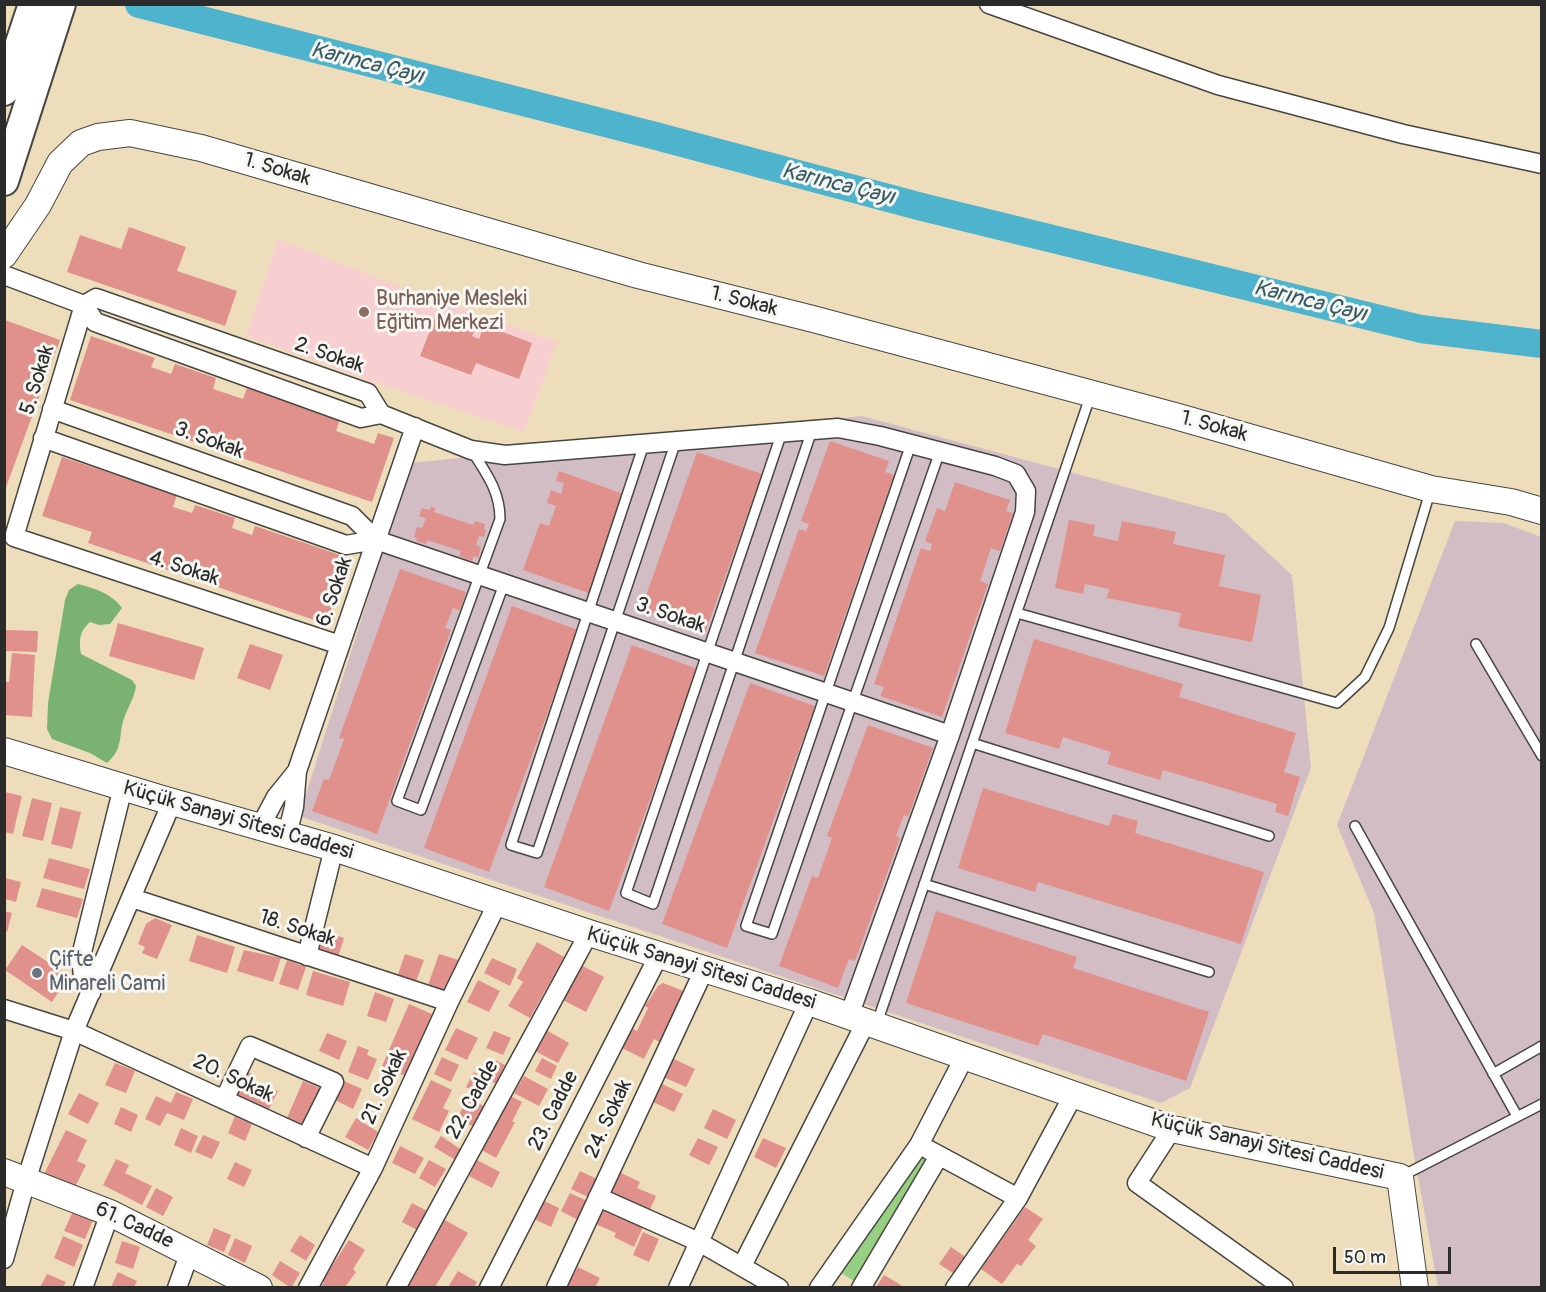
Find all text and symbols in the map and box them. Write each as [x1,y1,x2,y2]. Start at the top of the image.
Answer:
water label: Karınca Çayı [308,37,426,91]
street label: 1. Sokak [241,148,313,192]
water label: Karınca Çayı [779,158,897,212]
water label: Karınca Çayı [1251,275,1369,329]
street label: 1. Sokak [708,282,780,322]
place label: Burhaniye Mesleki Eğitim Merkezi [376,287,527,337]
marker: Burhaniye Mesleki Eğitim Merkezi [357,305,371,319]
street label: 2. Sokak [291,332,367,380]
street label: 5. Sokak [16,342,60,418]
street label: 1. Sokak [1178,406,1250,448]
street label: 3. Sokak [171,417,247,465]
street label: 4. Sokak [146,546,222,592]
street label: 6. Sokak [311,554,359,630]
street label: 3. Sokak [632,592,708,640]
street label: Küçük Sanayi Sitesi Caddesi [120,776,356,866]
street label: 18. Sokak [256,905,338,953]
street label: Küçük Sanayi Sitesi Caddesi [583,922,819,1016]
place label: Çifte Minareli Cami [49,948,165,998]
marker: Çifte Minareli Cami [30,966,44,980]
street label: 21. Sokak [357,1045,413,1129]
street label: 20. Sokak [189,1049,277,1109]
street label: 22. Cadde [441,1056,505,1144]
street label: 23. Cadde [523,1067,585,1155]
street label: 24. Sokak [580,1076,638,1162]
street label: Küçük Sanayi Sitesi Caddesi [1148,1108,1386,1186]
street label: 61. Cadde [91,1197,177,1255]
scale bar [1336,1235,1454,1273]
text: 50 m [1344,1246,1386,1269]

